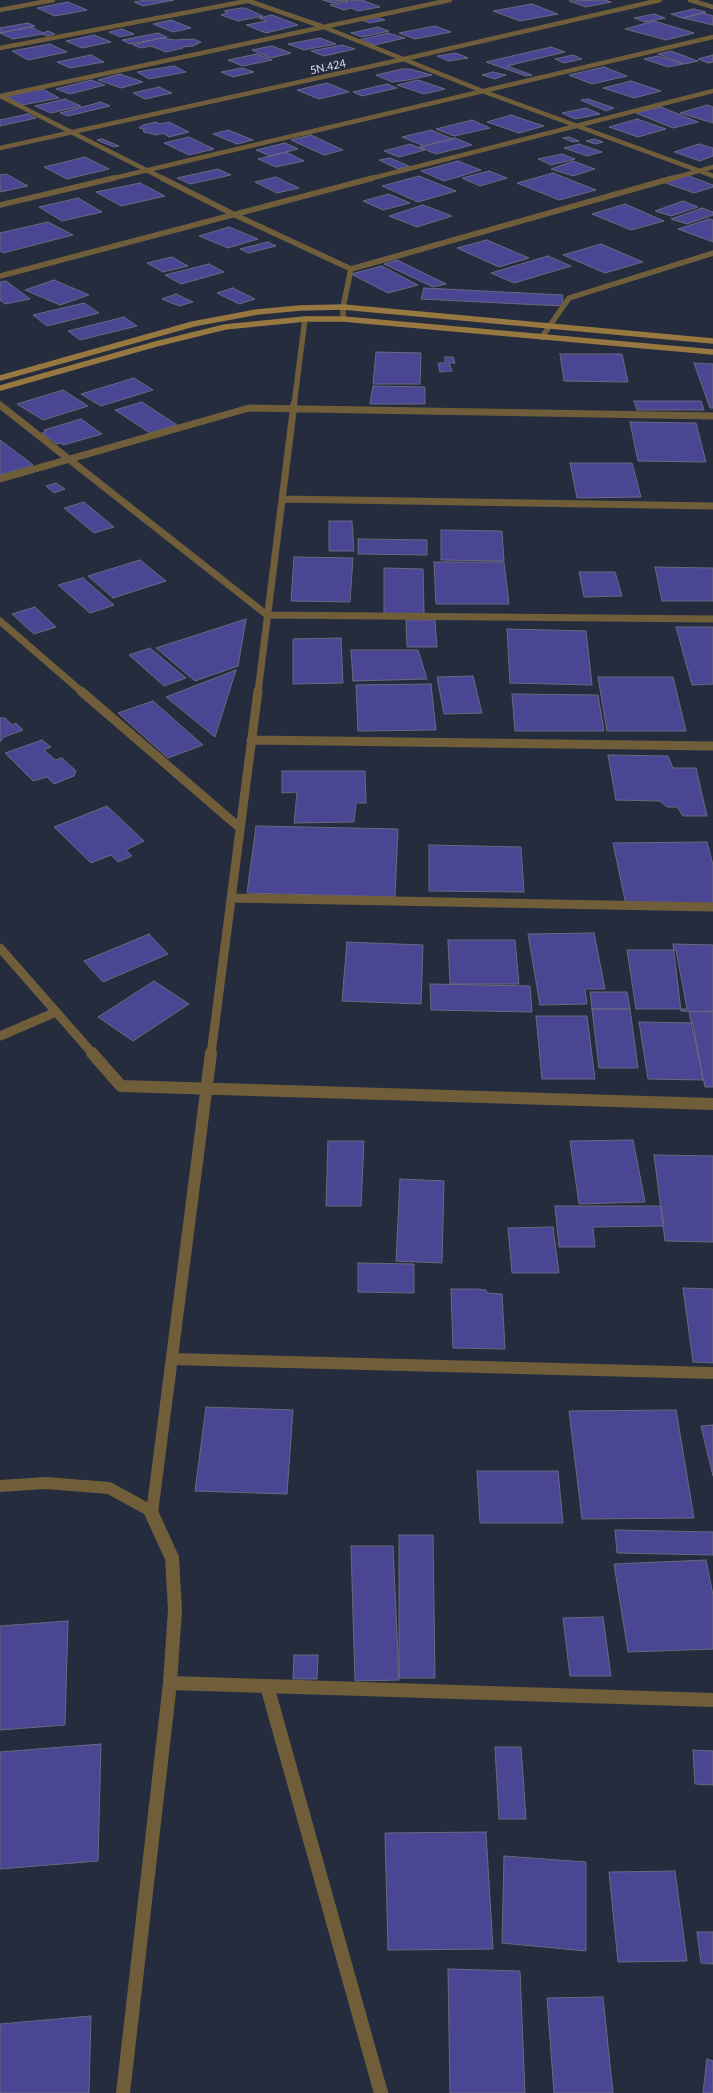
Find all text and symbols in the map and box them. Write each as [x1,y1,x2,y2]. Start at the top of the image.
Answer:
street label: 5N.424 [309,57,347,77]

